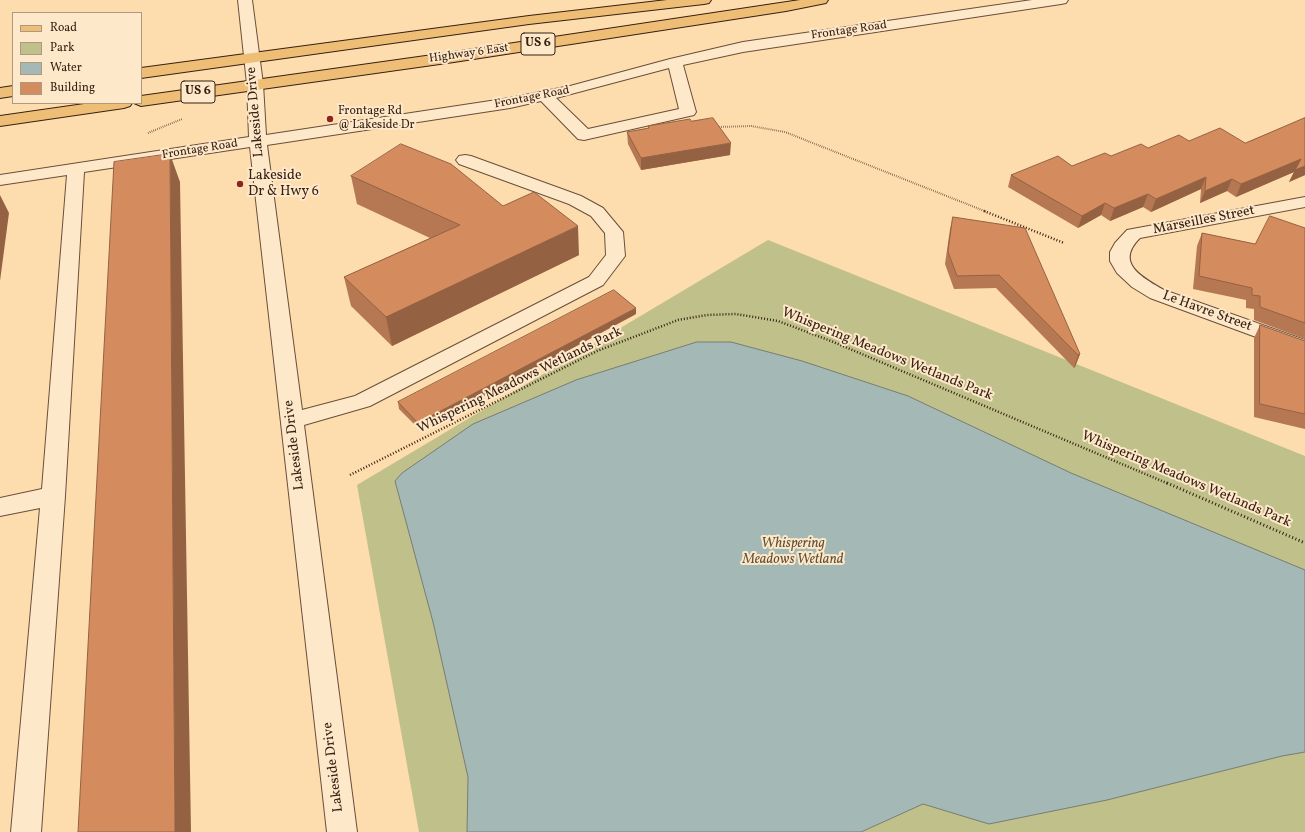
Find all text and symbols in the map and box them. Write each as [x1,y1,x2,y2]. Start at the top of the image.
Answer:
legend [12,12,142,104]
street label: Frontage Road [810,19,888,43]
text: Road [50,20,77,36]
road number: US 6 [521,33,555,55]
text: Park [50,40,75,56]
street label: Highway 6 East [428,41,510,67]
text: Water [50,60,82,76]
street label: Lakeside Drive [244,66,268,158]
text: Building [50,80,95,96]
road number: US 6 [181,81,215,103]
street label: Frontage Road [493,84,571,112]
place label: Frontage Rd @ Lakeside Dr [338,105,414,133]
marker: Frontage Rd @ Lakeside Dr [325,114,335,124]
street label: Frontage Road [161,137,239,163]
place label: Lakeside Dr & Hwy 6 [248,168,319,200]
marker: Lakeside Dr & Hwy 6 [235,179,245,189]
street label: Marseilles Street [1152,203,1256,239]
street label: Le Havre Street [1160,288,1254,336]
street label: Whispering Meadows Wetlands Park [779,305,995,405]
street label: Whispering Meadows Wetlands Park [415,324,625,438]
street label: Lakeside Drive [281,399,309,491]
street label: Whispering Meadows Wetlands Park [1079,428,1293,532]
park label: Whispering Meadows Wetland [743,536,843,568]
street label: Lakeside Drive [320,721,348,813]

